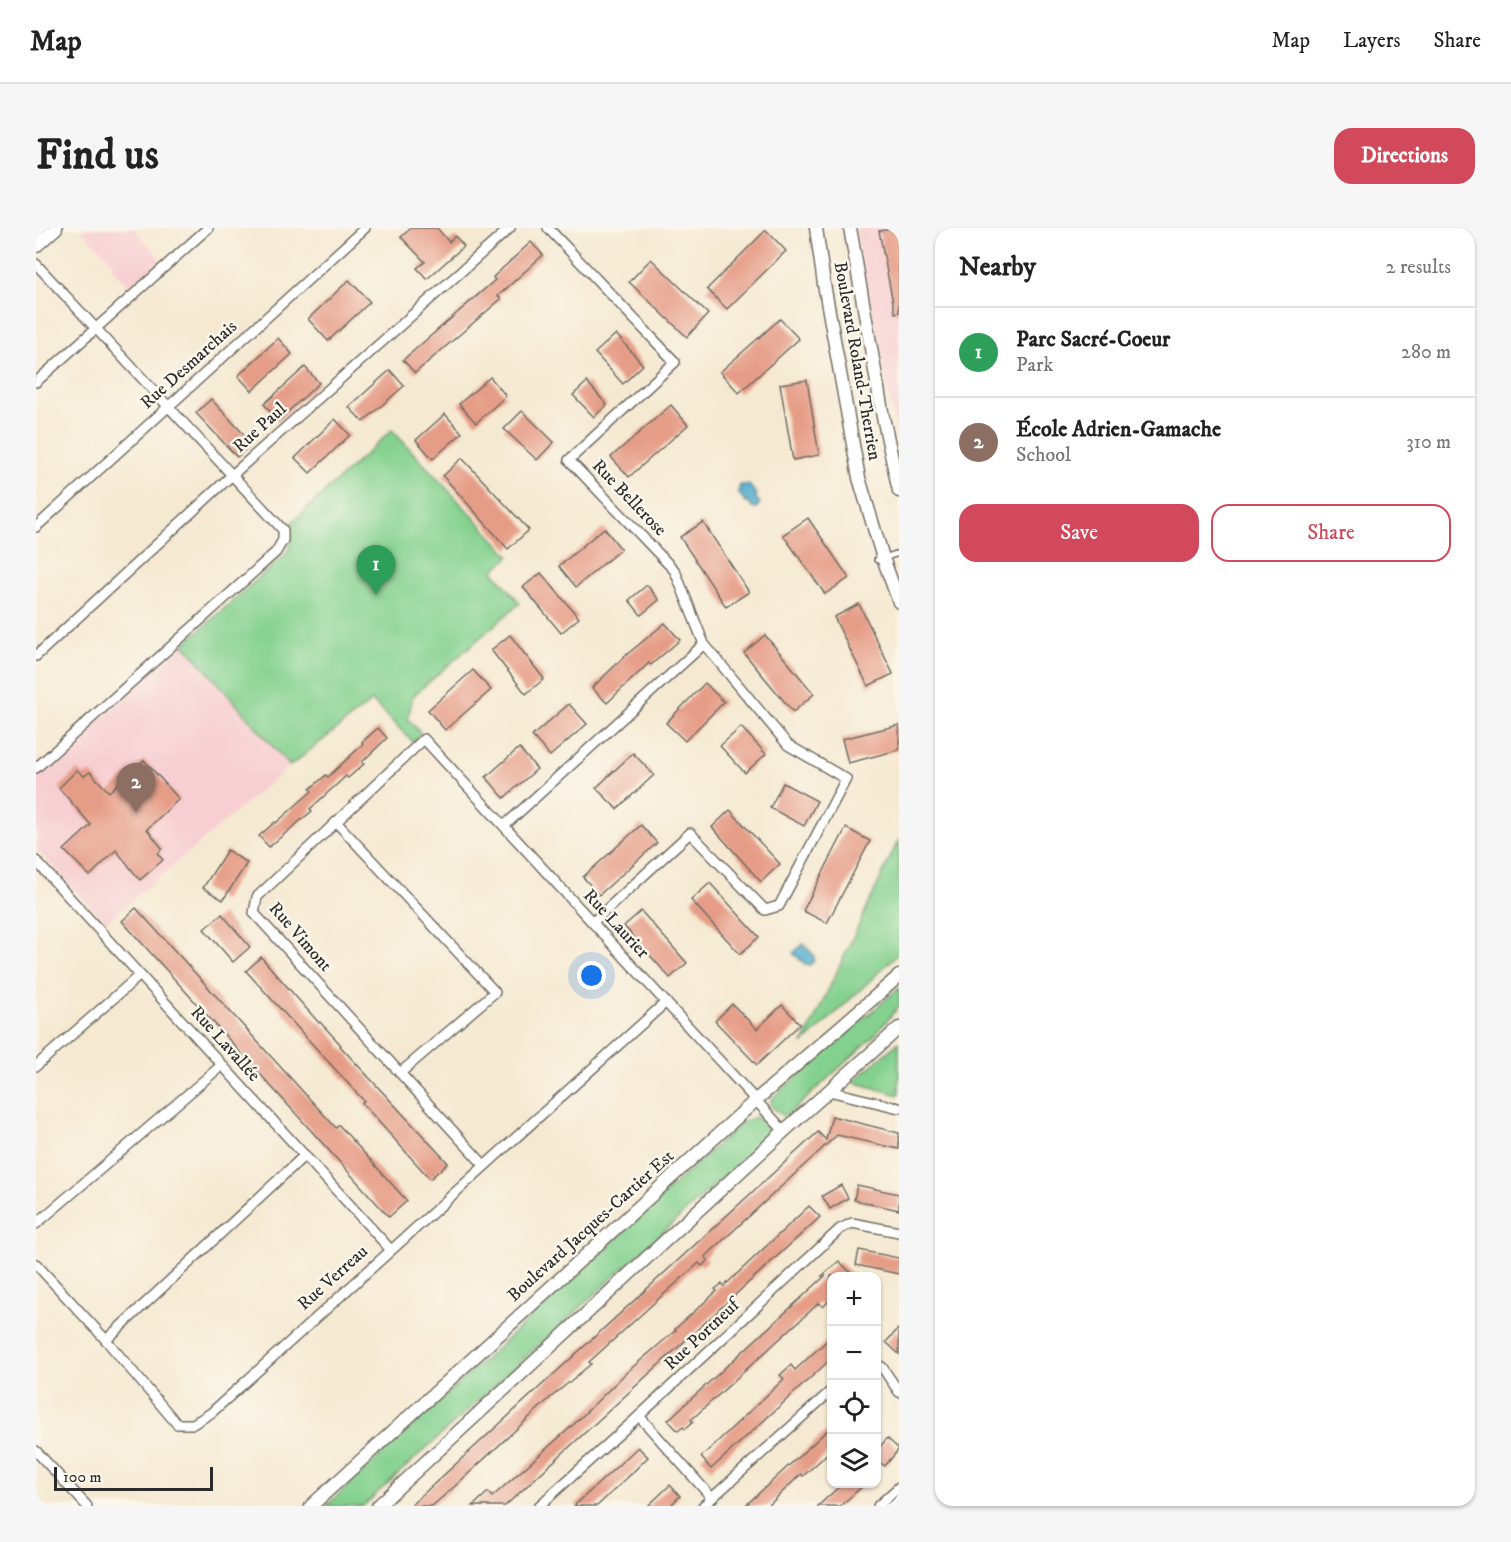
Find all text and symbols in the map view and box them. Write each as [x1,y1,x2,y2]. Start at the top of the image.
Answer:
text: Map [30,24,82,59]
text: Map [1271,28,1310,54]
text: Layers [1343,28,1401,54]
text: Share [1434,28,1481,54]
button: Directions [1334,128,1475,184]
text: Find us [36,130,159,182]
text: Nearby [959,251,1036,284]
text: 2 results [1386,255,1451,280]
street label: Boulevard Roland-Therrien [829,260,885,463]
street label: Rue Desmarchais [136,316,242,414]
text: Parc Sacré-Coeur [1016,326,1170,353]
text: 1 [975,340,982,365]
text: 280 m [1401,340,1451,365]
text: Park [1016,353,1053,378]
street label: Rue Paul [229,398,292,458]
text: École Adrien-Gamache [1016,416,1221,443]
text: 2 [974,430,983,455]
text: 310 m [1406,430,1451,455]
text: School [1016,443,1071,468]
street label: Rue Bellerose [587,455,671,541]
button: Save [959,504,1199,562]
button: Share [1211,504,1451,562]
pin: 1 [356,546,396,595]
pin: 2 [116,764,156,813]
street label: Rue Laurier [578,885,654,963]
street label: Rue Vimont [264,898,336,977]
your location [577,961,606,990]
street label: Rue Lavallée [185,1002,265,1086]
street label: Boulevard Jacques-Cartier Est [503,1145,679,1307]
street label: Rue Verreau [293,1240,373,1315]
map controls [827,1272,881,1488]
button: + [827,1272,881,1326]
street label: Rue Portneuf [660,1293,746,1375]
button: − [827,1326,881,1380]
button: locate [827,1380,881,1434]
button: layers [827,1434,881,1488]
scale bar [54,1464,213,1492]
text: 100 m [63,1467,102,1487]

